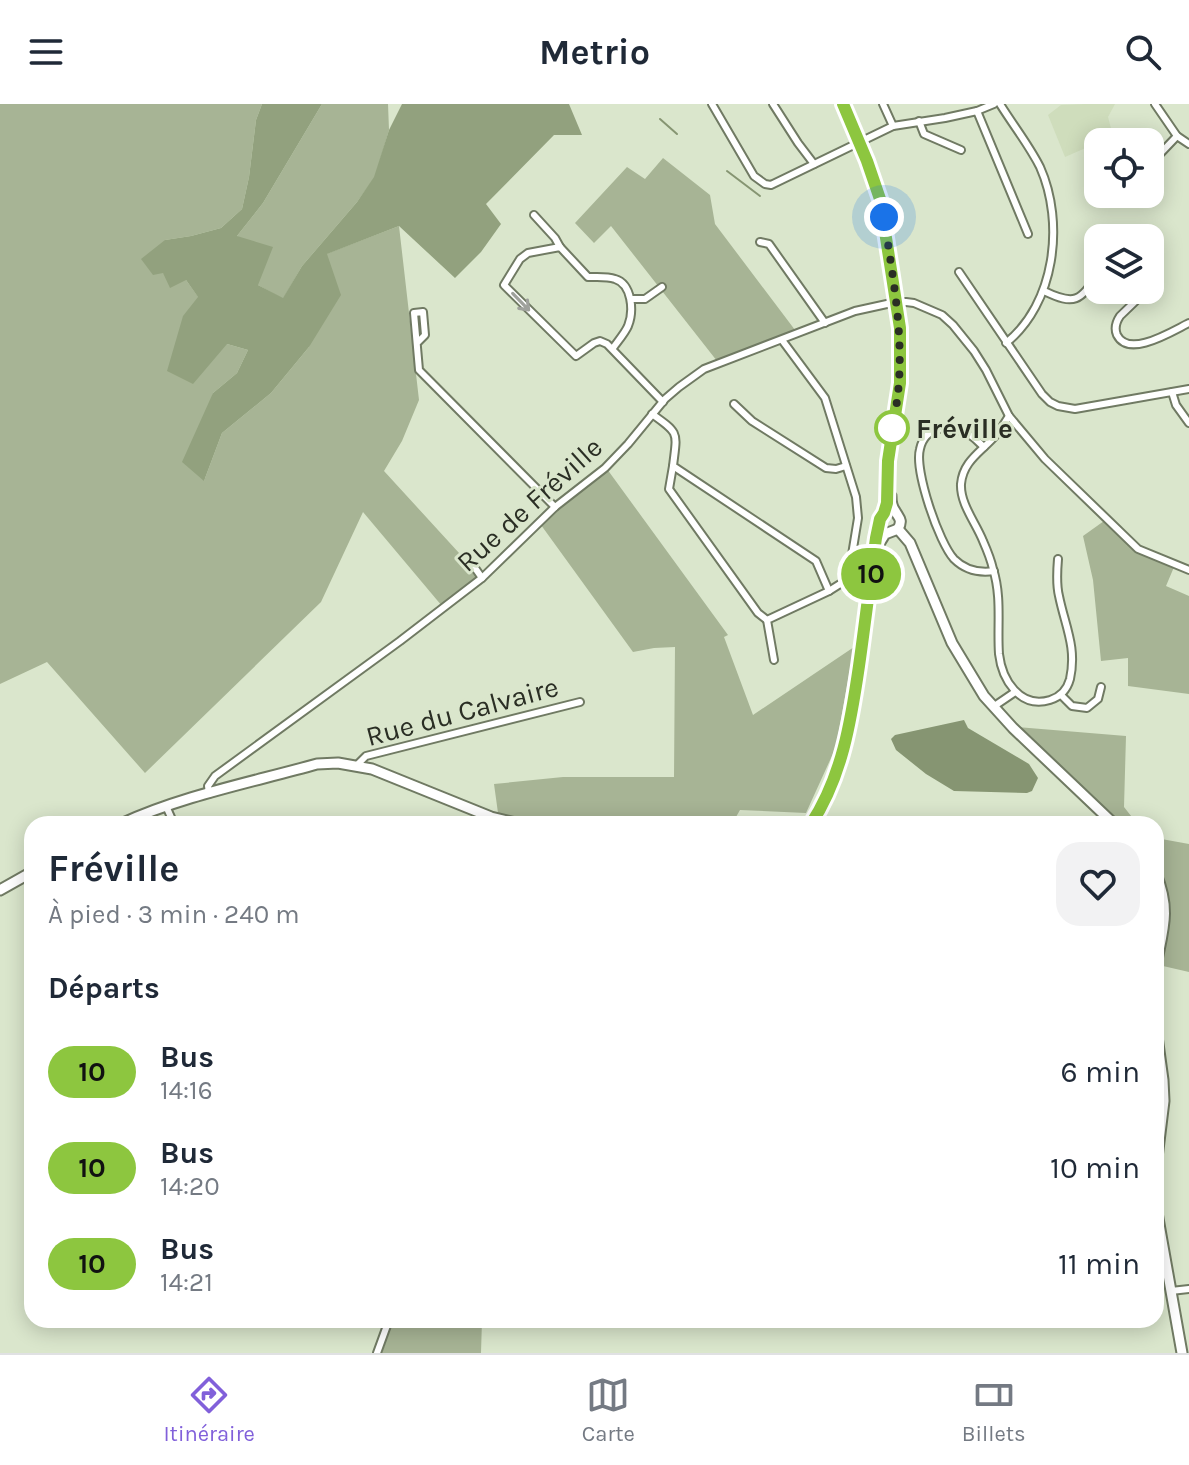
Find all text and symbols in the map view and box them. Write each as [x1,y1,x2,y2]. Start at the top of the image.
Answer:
icon: menu [24,30,68,74]
icon: search [1121,30,1165,74]
text: Metrio [539,31,650,73]
map controls [1084,128,1164,304]
button: locate [1084,128,1164,208]
your location [864,197,904,237]
button: layers [1084,224,1164,304]
one-way arrow [511,292,530,311]
marker: Fréville [875,411,909,445]
place label: Fréville [916,412,1013,445]
street label: Rue de Fréville [450,430,609,578]
line badge: 10 [835,548,907,600]
text: 10 [857,557,885,590]
street label: Rue du Calvaire [362,670,562,753]
button: heart [1056,842,1140,926]
text: Fréville [48,846,179,891]
text: À pied · 3 min · 240 m [48,899,300,930]
text: Départs [48,970,160,1006]
text: Bus [160,1039,214,1075]
text: 6 min [1061,1054,1140,1090]
text: 10 [78,1055,106,1088]
text: 14:16 [160,1075,213,1106]
text: Bus [160,1135,214,1171]
text: 10 min [1050,1150,1140,1186]
text: 10 [78,1151,106,1184]
text: 14:20 [160,1171,220,1202]
text: Bus [160,1231,214,1267]
text: 11 min [1058,1246,1140,1282]
text: 10 [78,1247,106,1280]
text: 14:21 [160,1267,213,1298]
tab: Itinéraire [163,1373,255,1447]
tab: Carte [582,1373,635,1447]
tab: Billets [962,1373,1026,1447]

